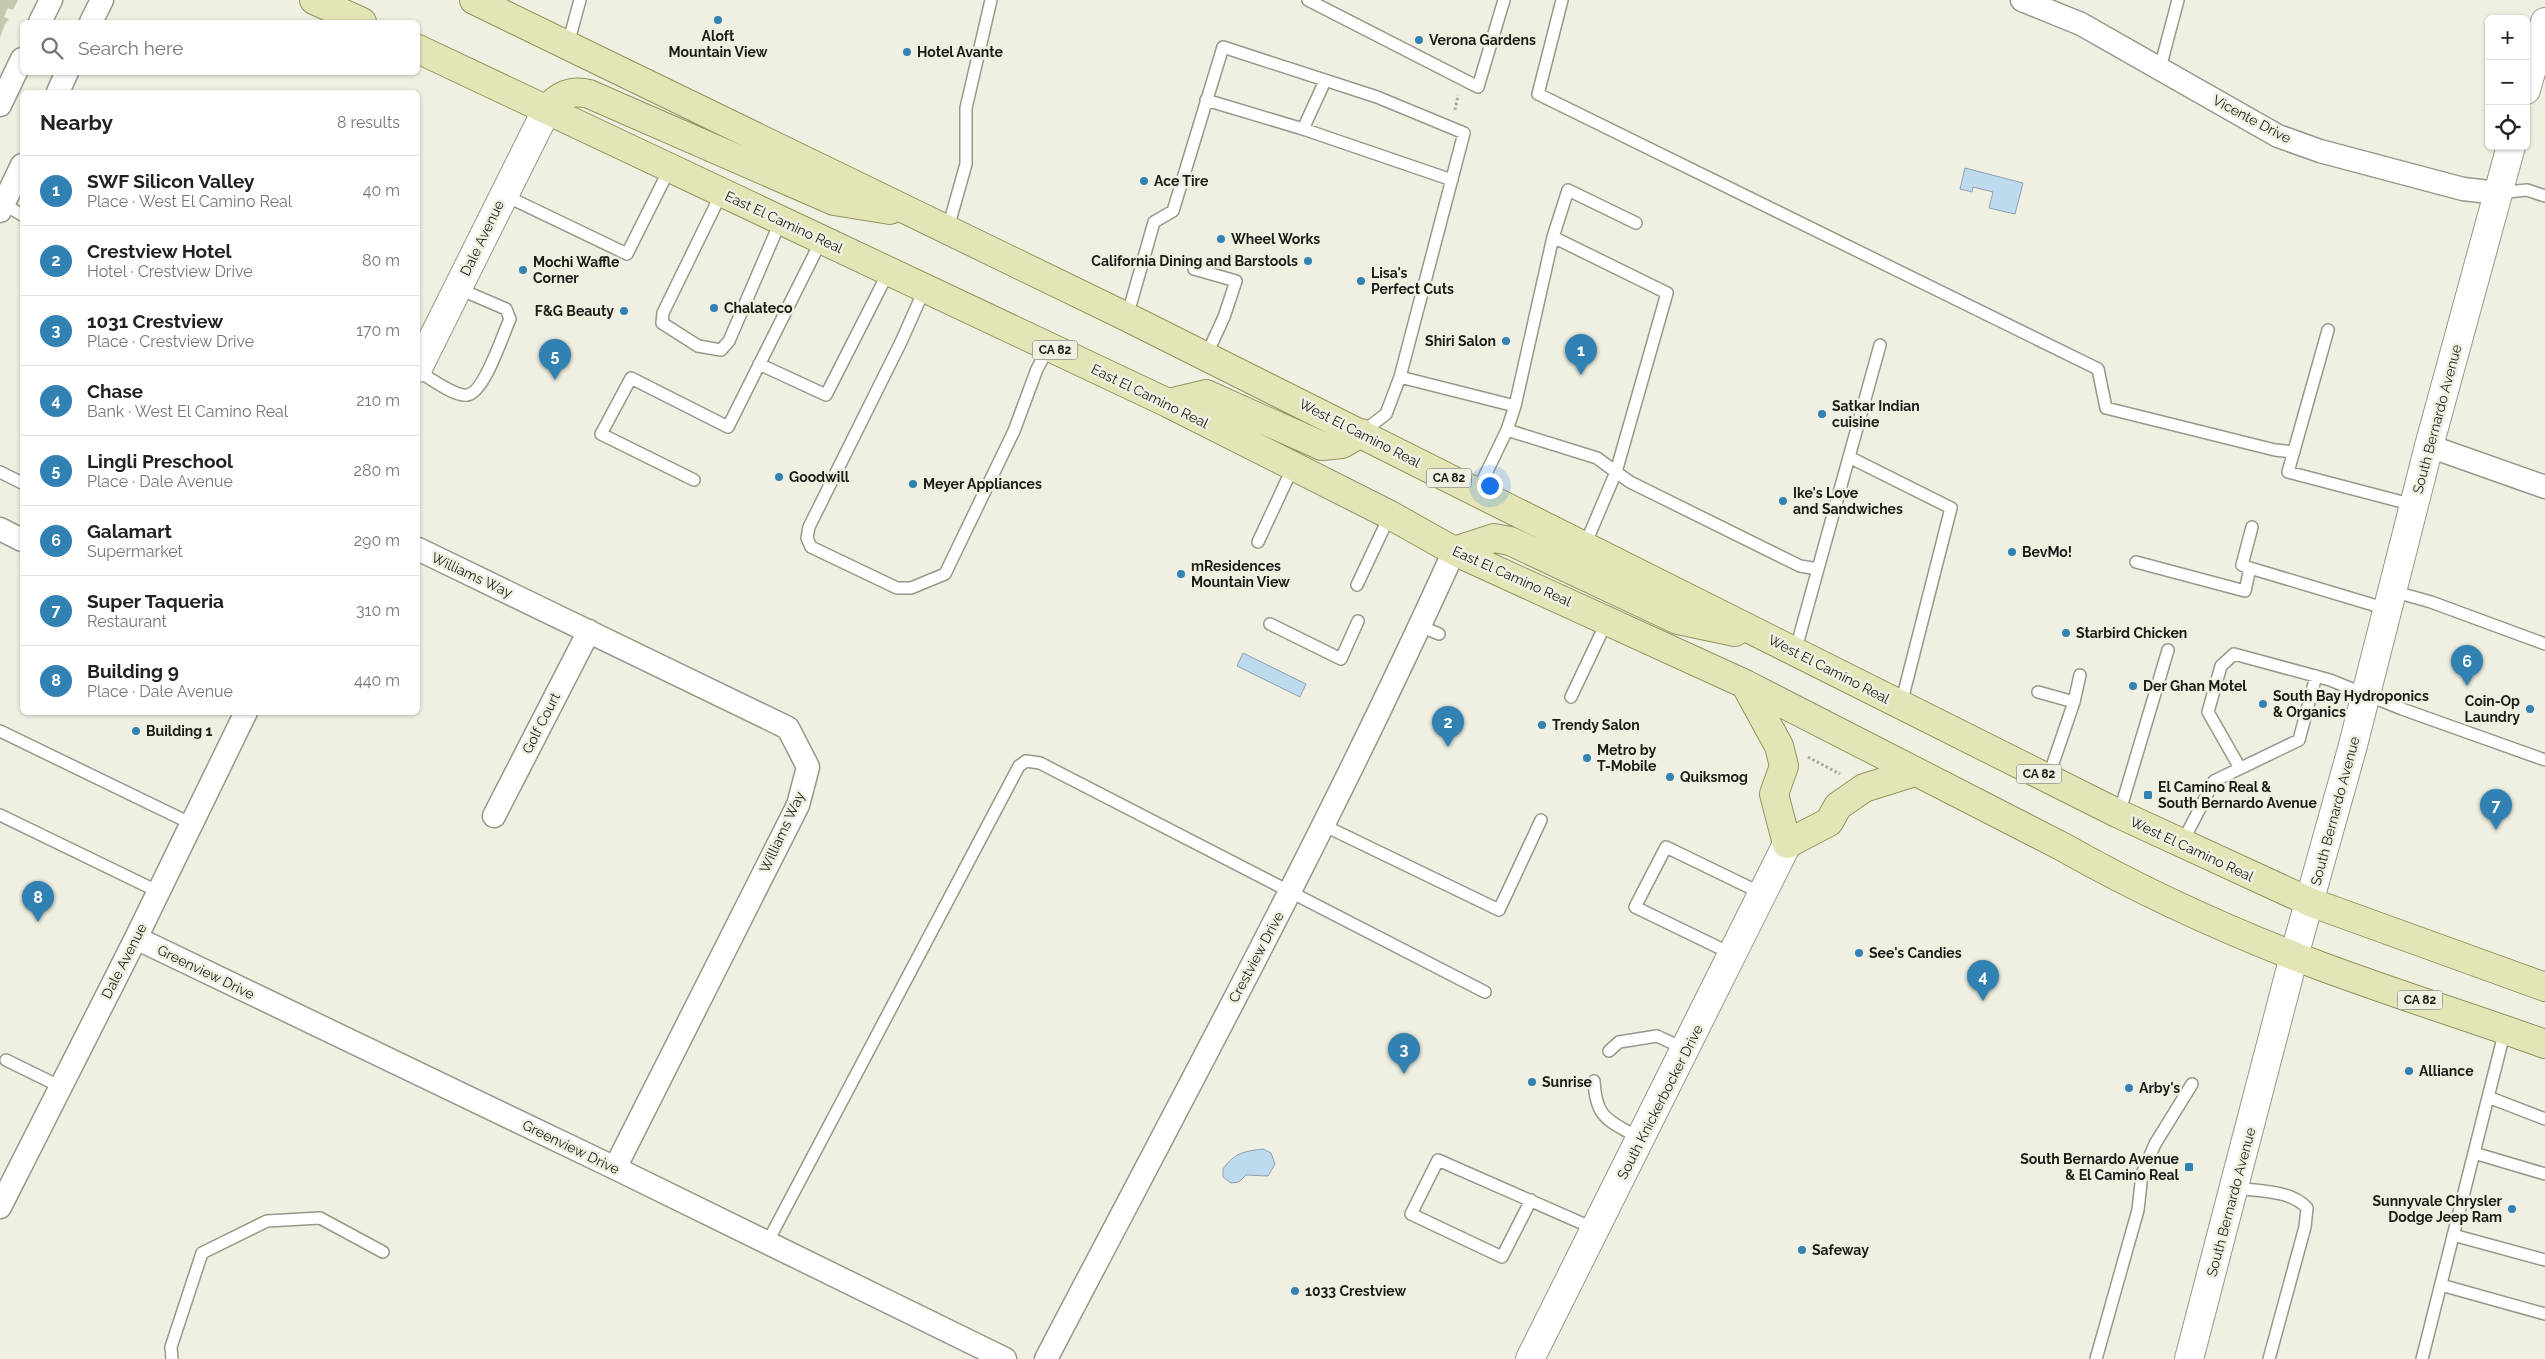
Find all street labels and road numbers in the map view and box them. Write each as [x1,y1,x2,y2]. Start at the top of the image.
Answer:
street label: Vicente Drive [2210,92,2294,146]
street label: East El Camino Real [722,188,846,256]
street label: Dale Avenue [457,198,507,278]
road number: CA 82 [1032,340,1078,360]
street label: South Bernardo Avenue [2409,343,2465,495]
street label: East El Camino Real [1089,361,1211,431]
street label: West El Camino Real [1297,395,1424,471]
road number: CA 82 [1426,468,1472,488]
street label: East El Camino Real [1450,543,1574,609]
street label: Williams Way [429,549,515,601]
street label: West El Camino Real [1766,631,1893,707]
street label: Golf Court [519,690,563,756]
street label: South Bernardo Avenue [2307,735,2363,887]
road number: CA 82 [2016,764,2062,784]
street label: Williams Way [756,789,808,875]
street label: West El Camino Real [2128,813,2256,885]
street label: Crestview Drive [1225,909,1287,1005]
street label: Dale Avenue [98,921,150,1001]
street label: Greenview Drive [155,942,257,1002]
road number: CA 82 [2398,990,2442,1010]
street label: South Knickerbocker Drive [1614,1022,1706,1182]
street label: Greenview Drive [520,1117,622,1177]
street label: South Bernardo Avenue [2203,1126,2259,1278]

